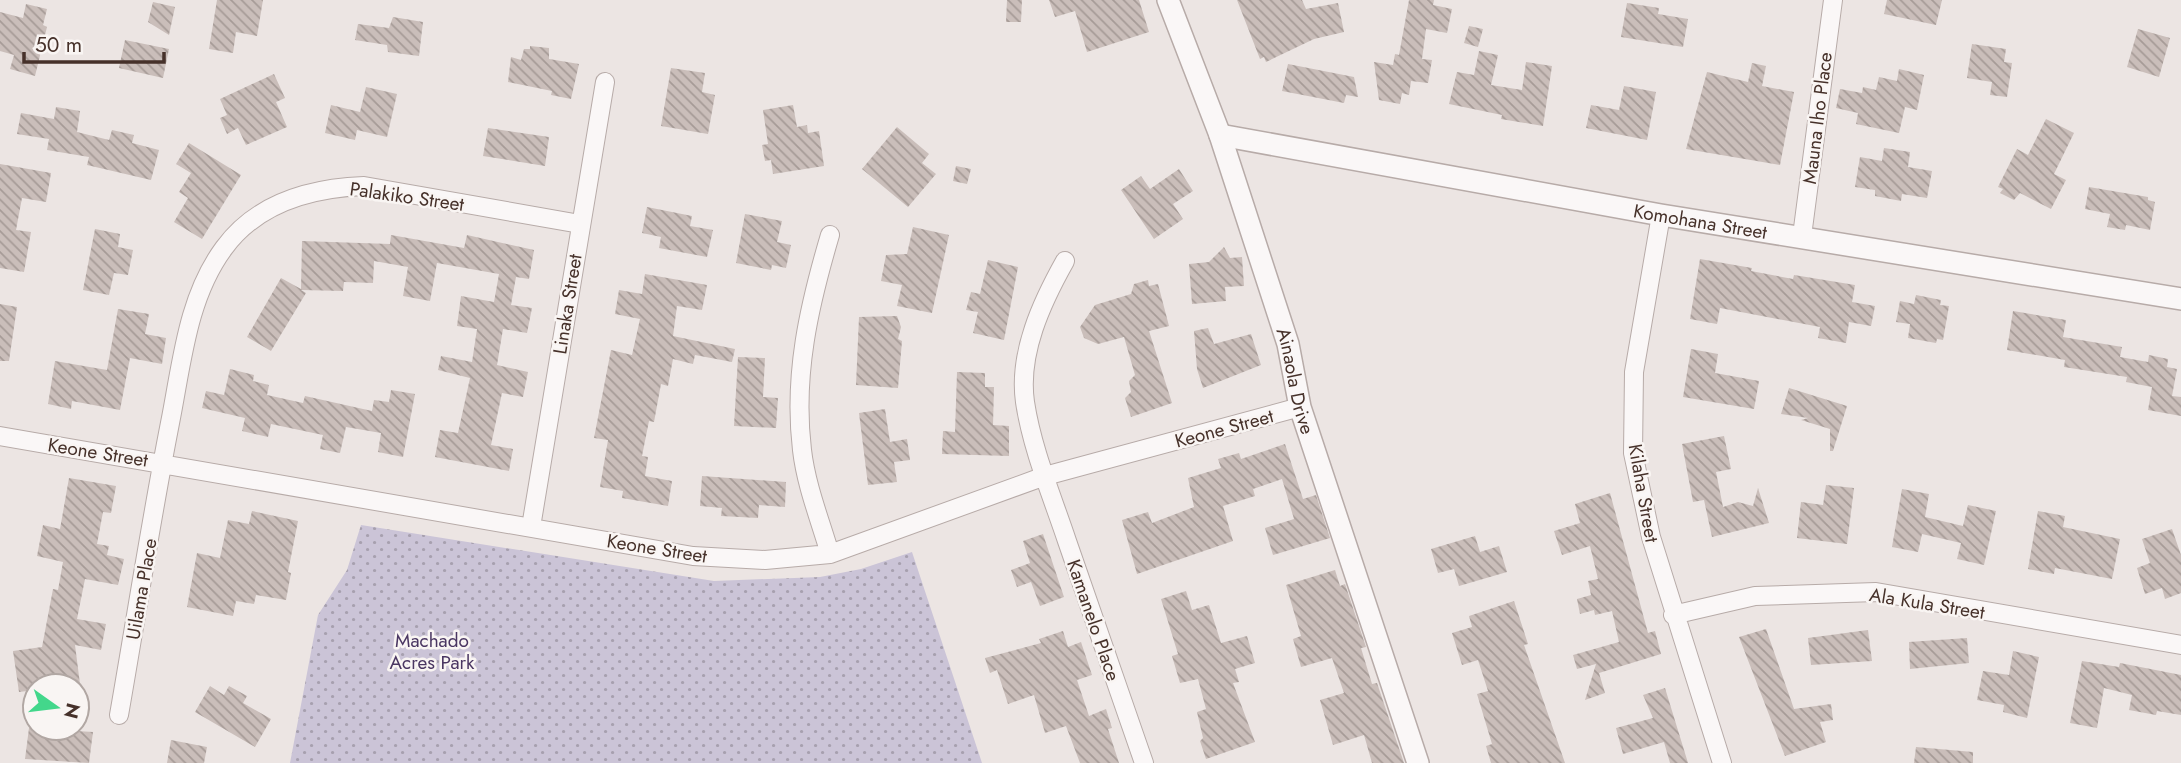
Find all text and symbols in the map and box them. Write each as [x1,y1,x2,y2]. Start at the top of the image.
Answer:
scale bar [24,21,164,65]
text: 50 m [35,30,82,60]
street label: Mauna Iho Place [1796,50,1839,186]
street label: Palakiko Street [348,175,466,218]
street label: Komohana Street [1631,197,1769,246]
street label: Linaka Street [546,252,589,356]
street label: Ainaola Drive [1270,324,1321,438]
street label: Keone Street [1172,402,1277,455]
street label: Keone Street [46,431,150,474]
street label: Kilaha Street [1622,442,1666,545]
street label: Keone Street [605,527,709,570]
street label: Uilama Place [119,536,164,642]
street label: Kamanelo Place [1060,556,1127,685]
street label: Ala Kula Street [1867,581,1987,626]
park label: Machado Acres Park [390,627,475,676]
north arrow [21,672,91,742]
text: N [57,700,87,722]

